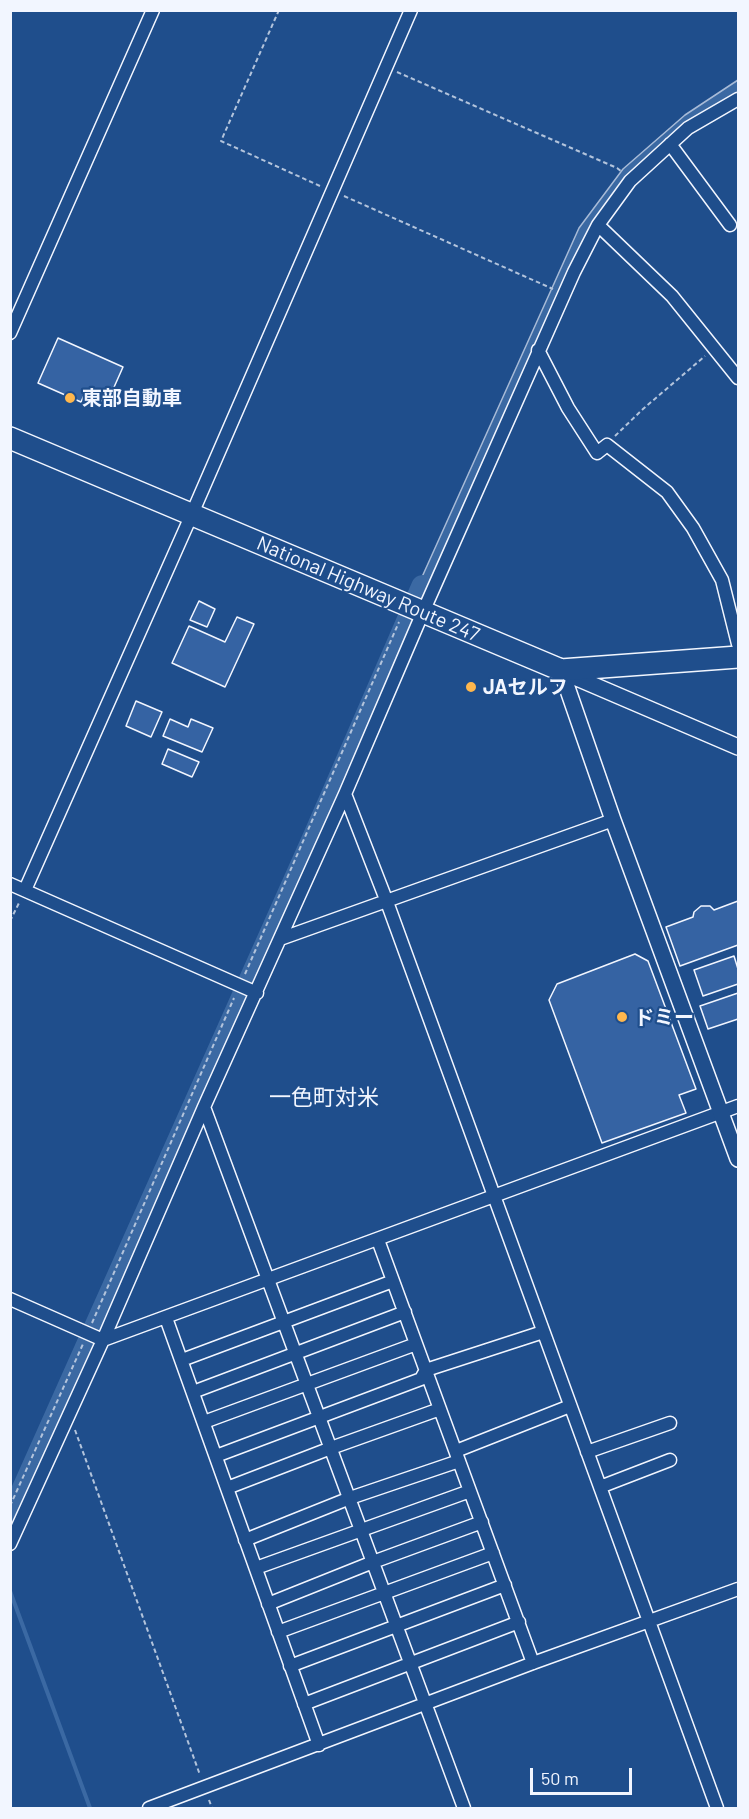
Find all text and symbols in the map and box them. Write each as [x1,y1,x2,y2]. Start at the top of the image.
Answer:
place label: 東部自動車 [82,386,182,410]
marker: 東部自動車 [63,391,77,405]
street label: National Highway Route 247 [253,531,483,647]
place label: JAセルフ [483,675,568,699]
marker: JAセルフ [464,680,478,694]
place label: ドミー [634,1005,694,1029]
marker: ドミー [615,1010,629,1024]
district label: 一色町対米 [269,1085,379,1111]
scale bar [533,1756,635,1794]
text: 50 m [541,1767,579,1789]

